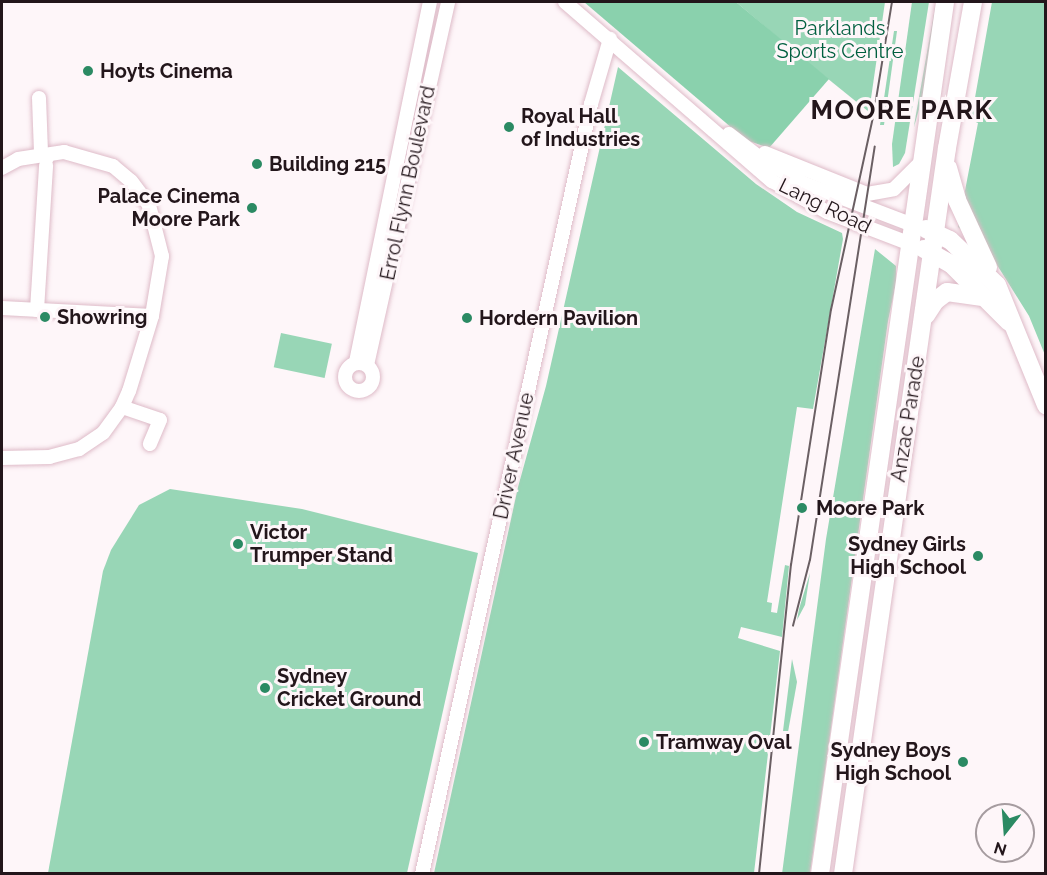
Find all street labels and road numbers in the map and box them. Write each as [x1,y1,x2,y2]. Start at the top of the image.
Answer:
street label: Errol Flynn Boulevard [376,83,440,283]
street label: Lang Road [775,173,875,239]
street label: Anzac Parade [886,354,930,484]
street label: Driver Avenue [489,390,539,522]

